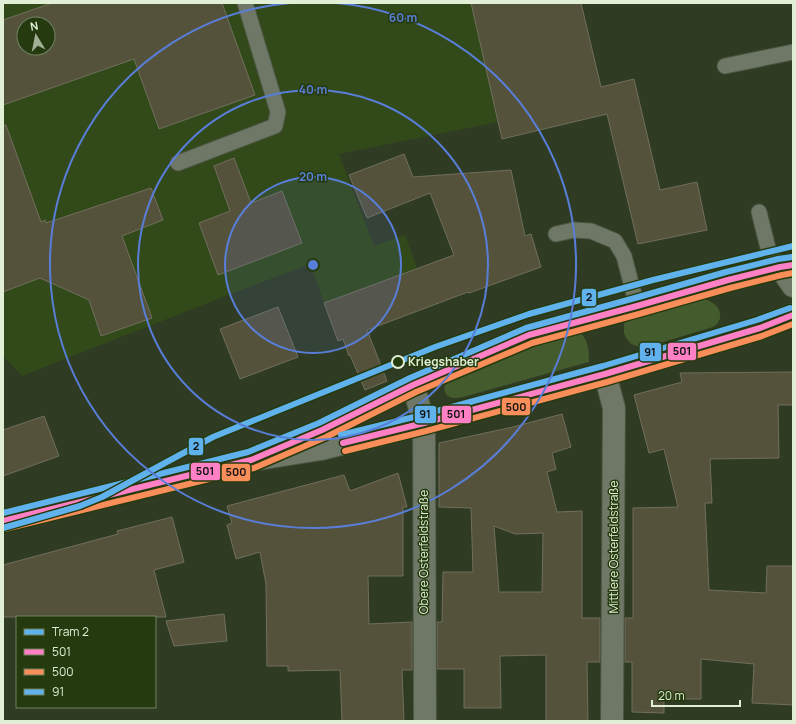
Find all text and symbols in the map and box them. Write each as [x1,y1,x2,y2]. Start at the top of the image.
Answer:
text: 60 m [389,9,417,26]
north arrow [16,16,56,56]
text: N [29,18,39,34]
text: 40 m [299,81,327,98]
text: 20 m [299,168,327,185]
centre of rings [306,258,320,272]
line badge: 2 [581,288,597,307]
text: 2 [586,289,592,304]
line badge: 91 [639,342,662,362]
line badge: 501 [667,342,697,361]
text: 501 [673,343,691,358]
text: 91 [644,344,656,359]
place label: Kriegshaber [408,353,479,370]
marker: Kriegshaber [391,355,405,369]
line badge: 500 [501,397,531,416]
text: 500 [506,399,526,414]
line badge: 91 [414,405,437,424]
line badge: 501 [441,405,472,424]
text: 91 [419,406,431,421]
text: 501 [447,406,465,421]
line badge: 2 [188,437,204,456]
text: 2 [193,438,199,453]
line badge: 501 [190,462,221,481]
text: 501 [196,463,214,478]
line badge: 500 [221,463,251,482]
text: 500 [226,464,246,479]
street label: Mittlere Osterfeldstraße [605,480,622,614]
street label: Obere Osterfeldstraße [415,490,432,614]
legend [16,616,156,708]
text: Tram 2 [52,623,89,640]
text: 501 [52,643,71,660]
text: 500 [52,663,74,680]
scale bar [652,682,740,708]
text: 91 [52,683,64,700]
text: 20 m [658,687,685,704]

